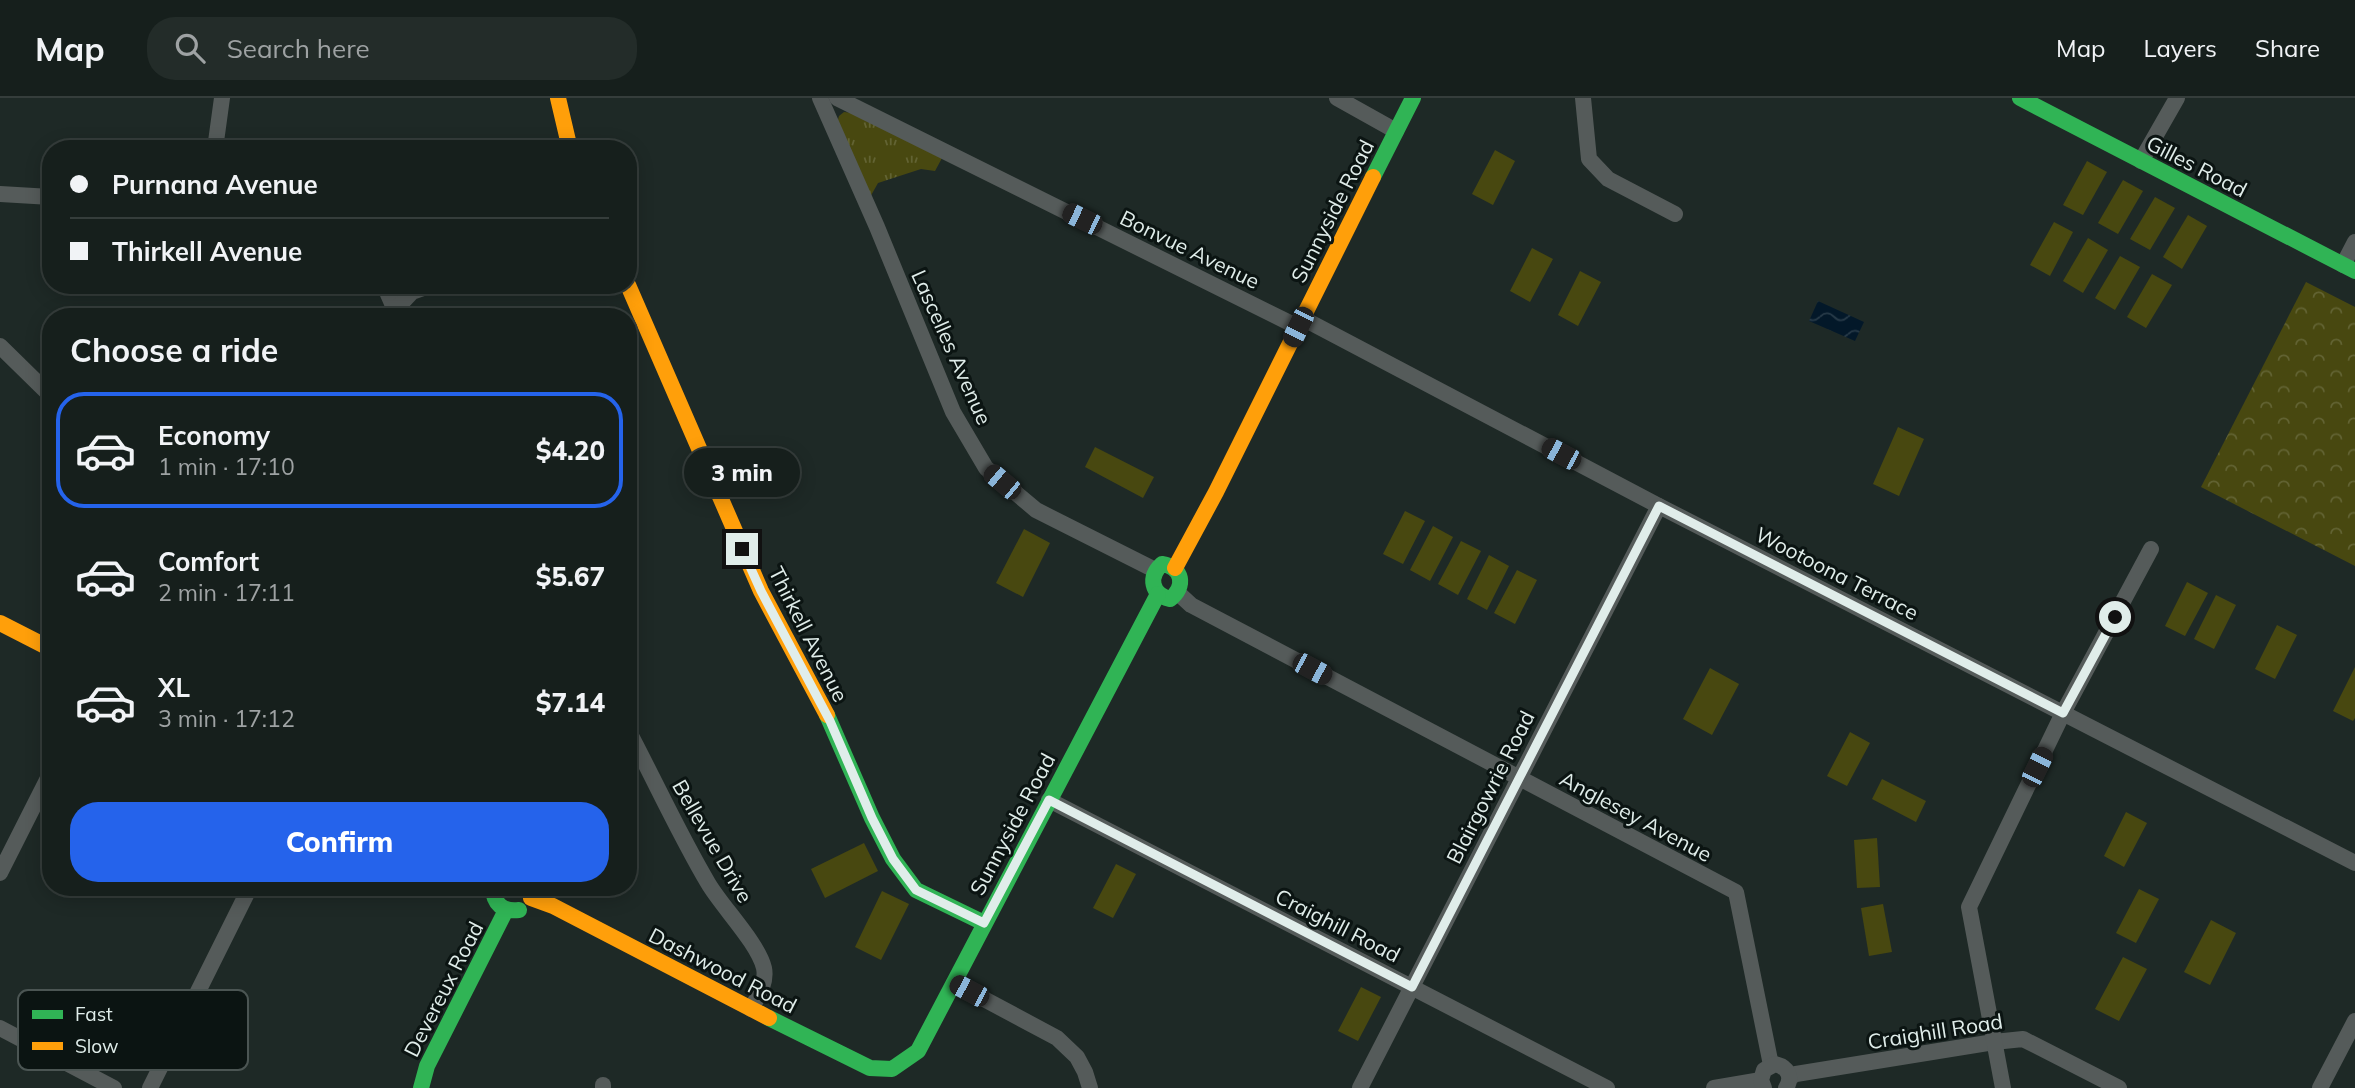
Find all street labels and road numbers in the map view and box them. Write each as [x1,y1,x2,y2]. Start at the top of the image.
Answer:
street label: Gilles Road [2142,130,2252,202]
street label: Sunnyside Road [1285,135,1379,287]
street label: Bonvue Avenue [1116,204,1264,294]
street label: Lascelles Avenue [906,266,998,428]
street label: Wootoona Terrace [1751,521,1923,625]
street label: Thirkell Avenue [764,562,854,706]
street label: Blairgowrie Road [1440,706,1540,868]
street label: Sunnyside Road [964,749,1060,899]
street label: Anglesey Avenue [1556,765,1716,867]
street label: Bellevue Drive [667,775,759,907]
street label: Craighill Road [1271,882,1405,968]
street label: Devereux Road [398,917,488,1061]
street label: Dashwood Road [645,922,801,1018]
street label: Craighill Road [1866,1007,2004,1055]

